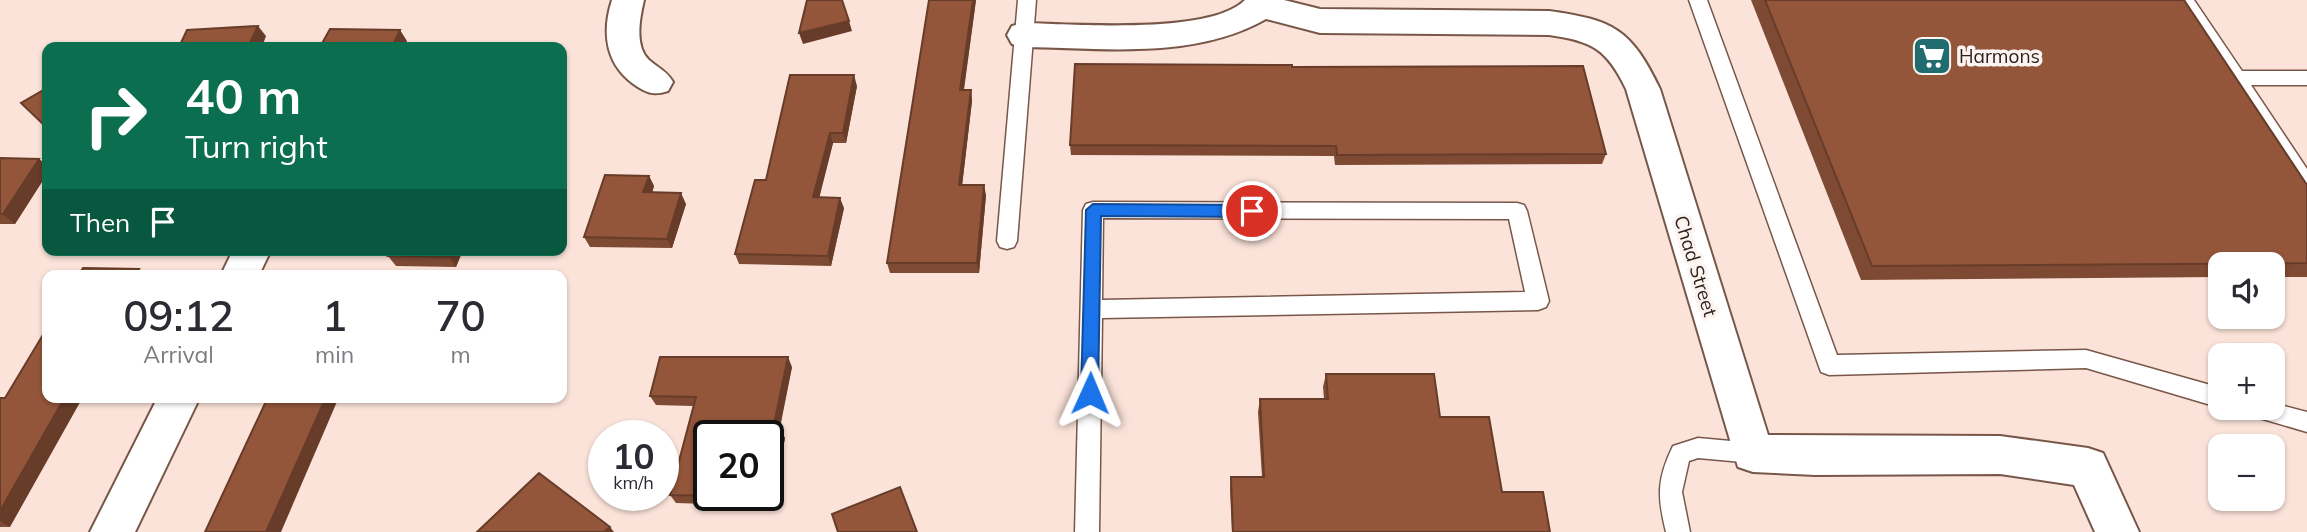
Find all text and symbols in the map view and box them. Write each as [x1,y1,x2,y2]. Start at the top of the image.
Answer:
supermarket icon: Harmons [1911,35,1953,77]
place label: Harmons [1959,44,2040,68]
text: 40 m [185,65,301,126]
icon: right [70,70,161,161]
text: Turn right [185,126,328,166]
pin [1222,181,1282,241]
icon: arrive [1233,192,1271,230]
icon: arrive [144,203,182,241]
text: Then [70,206,130,239]
street label: Chad Street [1669,213,1723,320]
map controls [2208,252,2285,511]
button: sound [2208,252,2285,329]
text: 09:12 [123,289,234,342]
text: 1 [322,289,347,342]
text: 70 [435,289,486,342]
text: Arrival [143,340,214,369]
text: min [315,340,354,369]
text: m [450,340,471,369]
button: + [2208,343,2285,420]
position arrow [1053,356,1127,430]
speed limit sign: 20 [693,420,784,511]
text: 10 [612,434,655,478]
button: − [2208,434,2285,511]
text: km/h [613,471,654,494]

